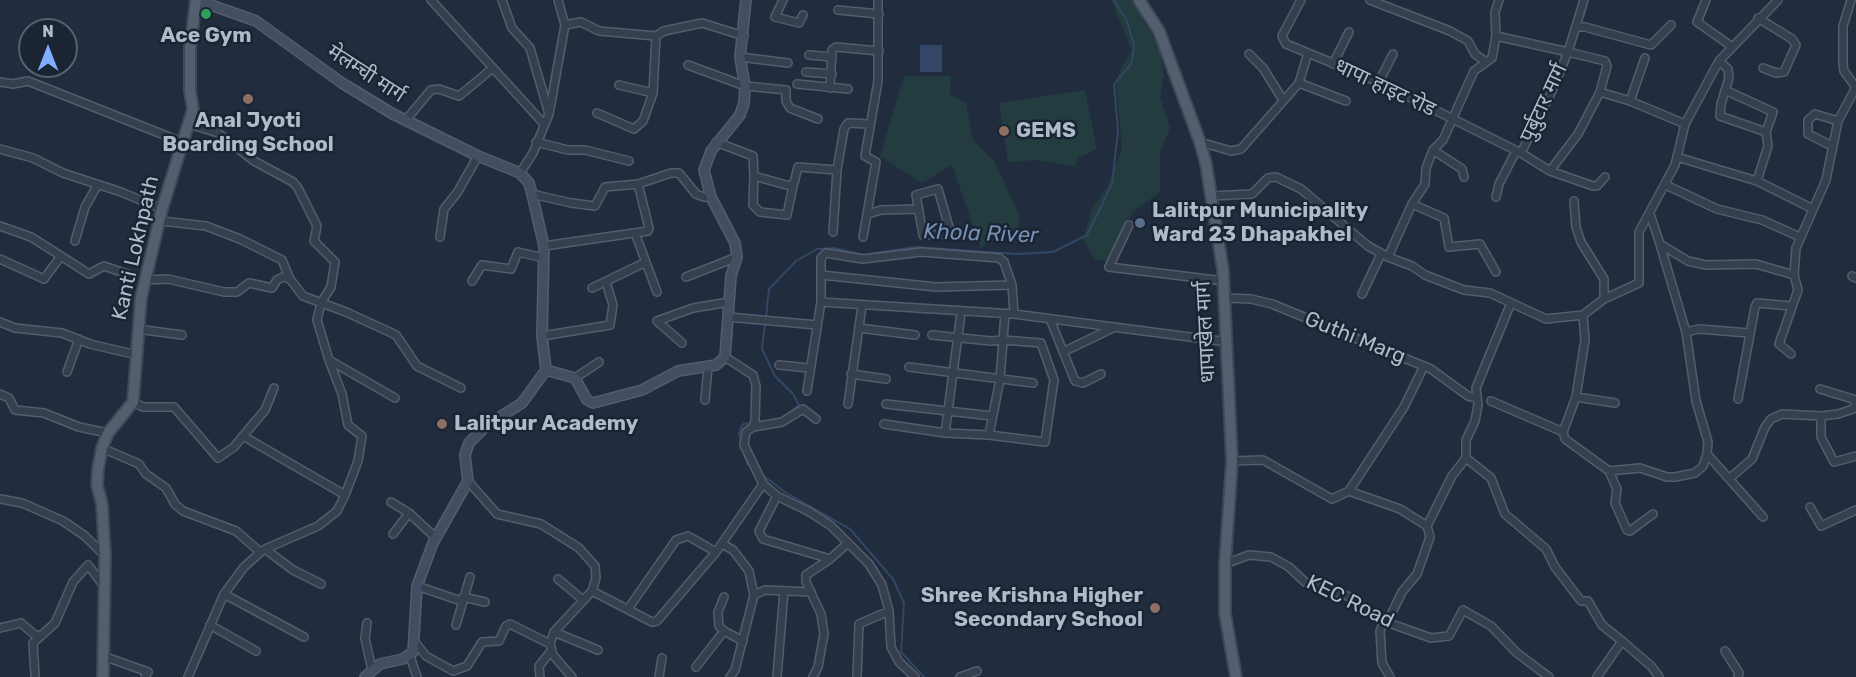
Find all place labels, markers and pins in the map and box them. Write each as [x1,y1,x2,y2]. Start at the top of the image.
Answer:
marker: Ace Gym [199,7,213,21]
place label: Ace Gym [160,23,252,49]
marker: Anal Jyoti Boarding School [241,92,255,106]
place label: Anal Jyoti Boarding School [162,108,334,158]
place label: GEMS [1016,118,1076,144]
marker: GEMS [997,124,1011,138]
place label: Lalitpur Municipality Ward 23 Dhapakhel [1152,198,1368,248]
marker: Lalitpur Municipality Ward 23 Dhapakhel [1133,216,1147,230]
place label: Lalitpur Academy [454,411,638,437]
marker: Lalitpur Academy [435,417,449,431]
place label: Shree Krishna Higher Secondary School [921,583,1143,633]
marker: Shree Krishna Higher Secondary School [1148,601,1162,615]

